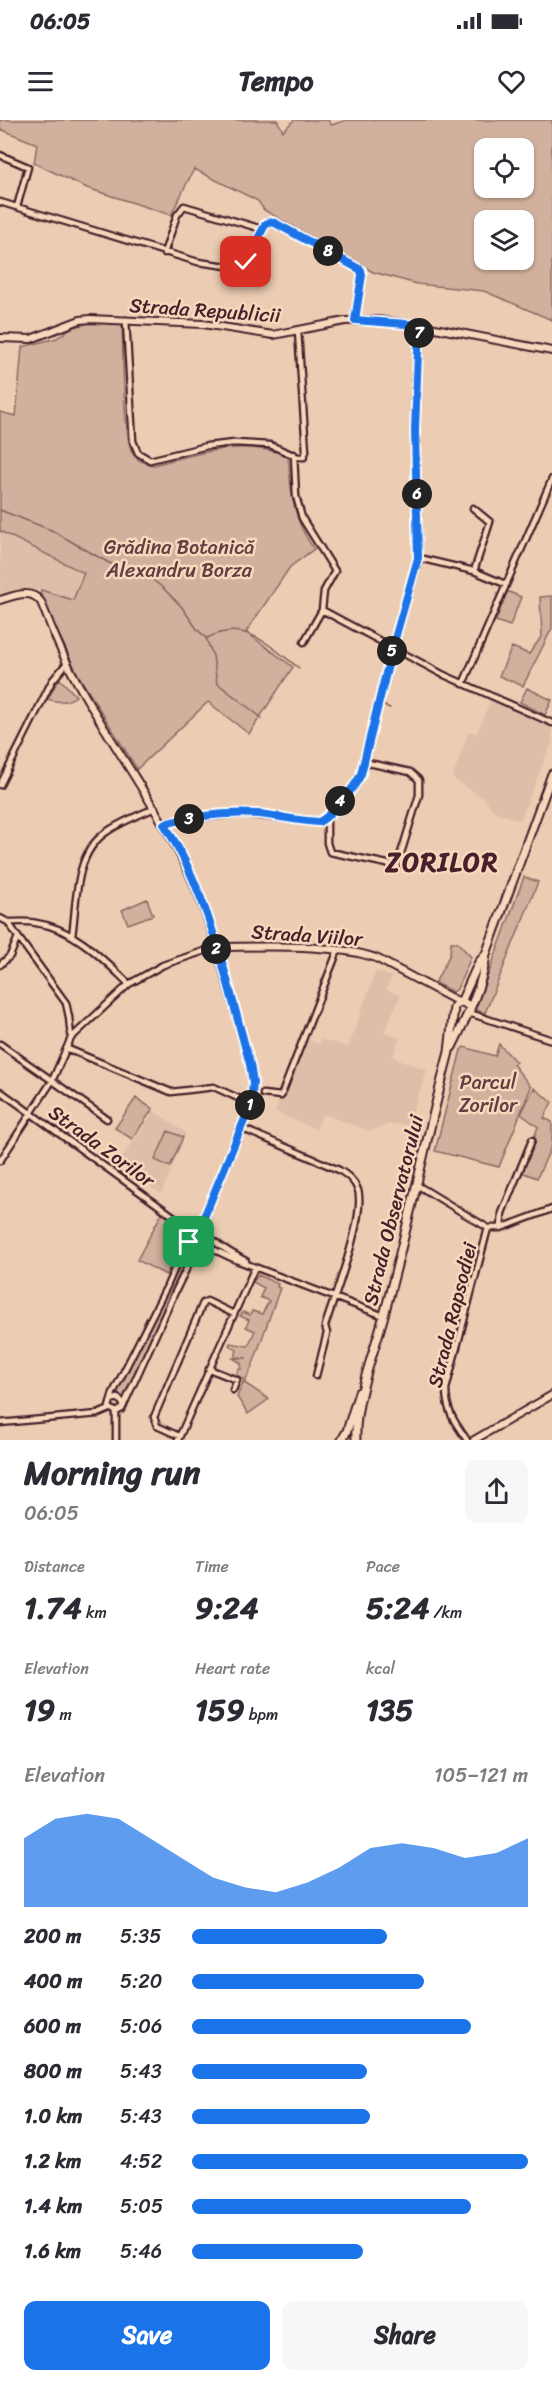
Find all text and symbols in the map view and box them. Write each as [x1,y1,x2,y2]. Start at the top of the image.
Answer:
text: 06:05 [30,2,90,41]
text: Tempo [238,57,314,105]
icon: menu [24,65,57,98]
icon: heart [495,65,528,98]
map controls [474,138,534,270]
button: locate [474,138,534,198]
button: layers [474,210,534,270]
pin [220,236,271,287]
pin: 8 [313,236,343,266]
text: 8 [323,236,333,265]
icon: check [229,245,262,278]
street label: Strada Republicii [128,288,283,333]
pin: 7 [404,318,434,348]
text: 7 [414,318,424,347]
pin: 6 [402,479,432,509]
text: 6 [412,479,422,508]
park label: Grădina Botanică Alexandru Borza [104,530,255,588]
pin: 5 [377,636,407,666]
text: 5 [387,636,397,665]
pin: 4 [325,786,355,816]
text: 4 [335,786,345,815]
pin: 3 [174,804,204,834]
text: 3 [185,804,193,833]
district label: ZORILOR [384,839,499,885]
street label: Strada Viilor [250,914,365,957]
pin: 2 [201,934,231,964]
text: 2 [211,934,221,963]
park label: Parcul Zorilor [459,1065,518,1123]
pin: 1 [235,1090,265,1120]
text: 1 [247,1090,253,1119]
street label: Strada Zorilor [41,1096,163,1198]
street label: Strada Observatorului [353,1110,434,1309]
pin [163,1216,214,1267]
icon: arrive [172,1225,205,1258]
street label: Strada Rapsodiei [418,1237,488,1391]
text: Morning run [24,1444,200,1502]
button: share [465,1460,528,1523]
text: 06:05 [24,1496,79,1531]
text: Distance [24,1552,85,1581]
text: Time [195,1552,229,1581]
text: Pace [366,1552,400,1581]
text: 1.74 [24,1581,82,1635]
text: 9:24 [195,1581,259,1635]
text: 5:24 [366,1581,429,1635]
text: km [82,1598,107,1627]
text: /km [429,1598,462,1627]
text: Elevation [24,1654,89,1683]
text: Heart rate [195,1654,270,1683]
text: kcal [366,1654,395,1683]
text: 19 [24,1683,55,1737]
text: 159 [195,1683,245,1737]
text: 135 [366,1683,414,1737]
text: m [55,1700,72,1729]
text: bpm [245,1700,278,1729]
text: Elevation [24,1758,105,1793]
text: 105–121 m [434,1758,528,1793]
text: 200 m [24,1919,81,1954]
text: 5:35 [120,1919,161,1954]
text: 400 m [24,1964,82,1999]
text: 5:20 [120,1964,162,1999]
text: 600 m [24,2009,81,2044]
text: 5:06 [120,2009,162,2044]
text: 800 m [24,2054,82,2089]
text: 5:43 [120,2054,162,2089]
text: 1.0 km [24,2099,82,2134]
text: 5:43 [120,2099,162,2134]
text: 1.2 km [24,2144,81,2179]
text: 4:52 [120,2144,162,2179]
text: 1.4 km [24,2189,82,2224]
text: 5:05 [120,2189,163,2224]
text: 1.6 km [24,2234,81,2269]
text: 5:46 [120,2234,162,2269]
button: Save [24,2301,270,2370]
button: Share [282,2301,528,2370]

